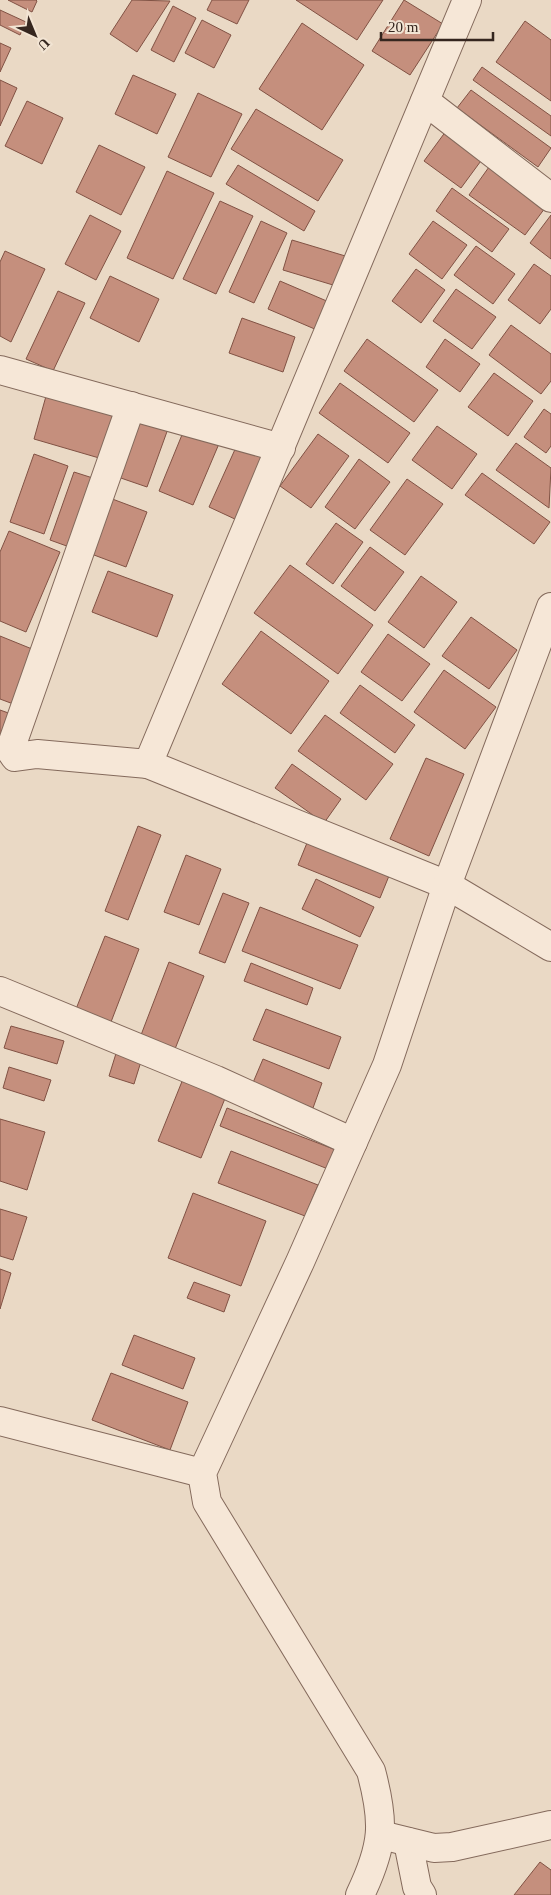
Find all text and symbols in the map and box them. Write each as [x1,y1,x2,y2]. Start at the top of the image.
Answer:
north arrow [10,10,60,60]
scale bar [381,10,494,42]
text: 20 m [388,19,419,35]
text: U [35,35,53,53]

